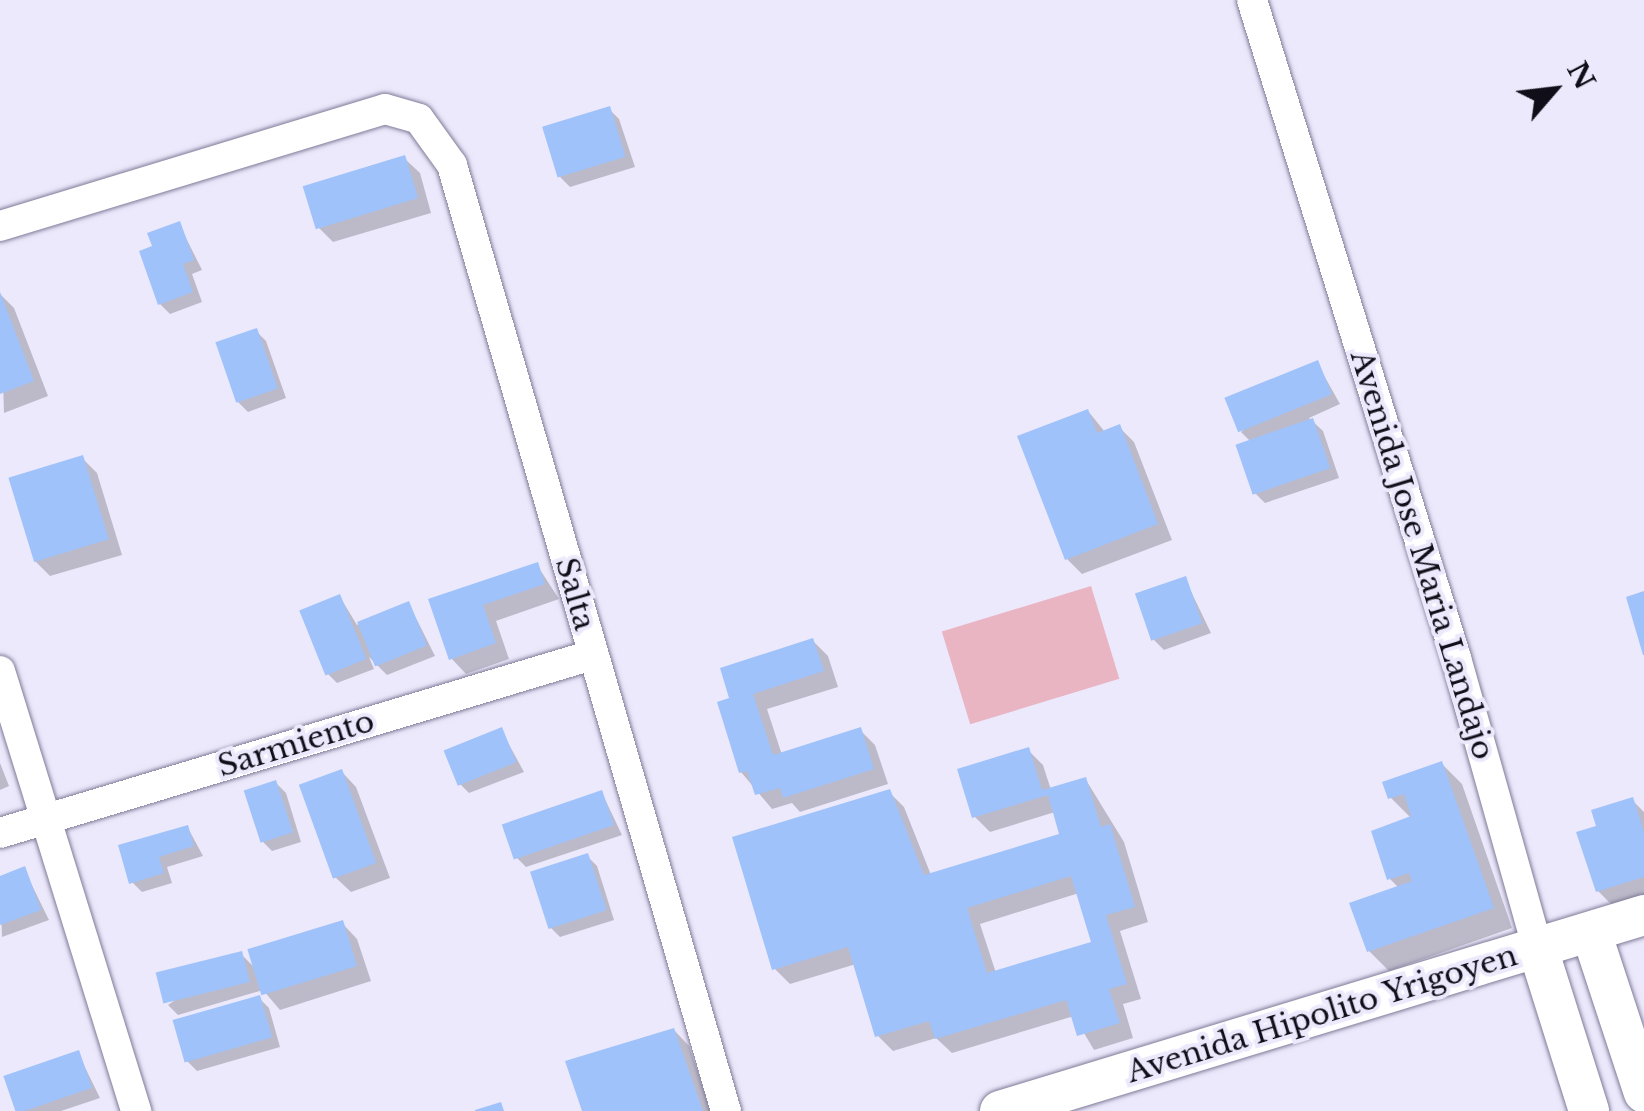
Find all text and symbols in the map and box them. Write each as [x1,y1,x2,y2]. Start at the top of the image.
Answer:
north arrow [1504,40,1604,140]
text: N [1559,56,1603,96]
street label: Avenida Jose Maria Landajo [1342,346,1502,764]
street label: Salta [548,554,602,634]
street label: Sarmiento [214,703,378,785]
street label: Avenida Hipolito Yrigoyen [1122,937,1522,1091]

